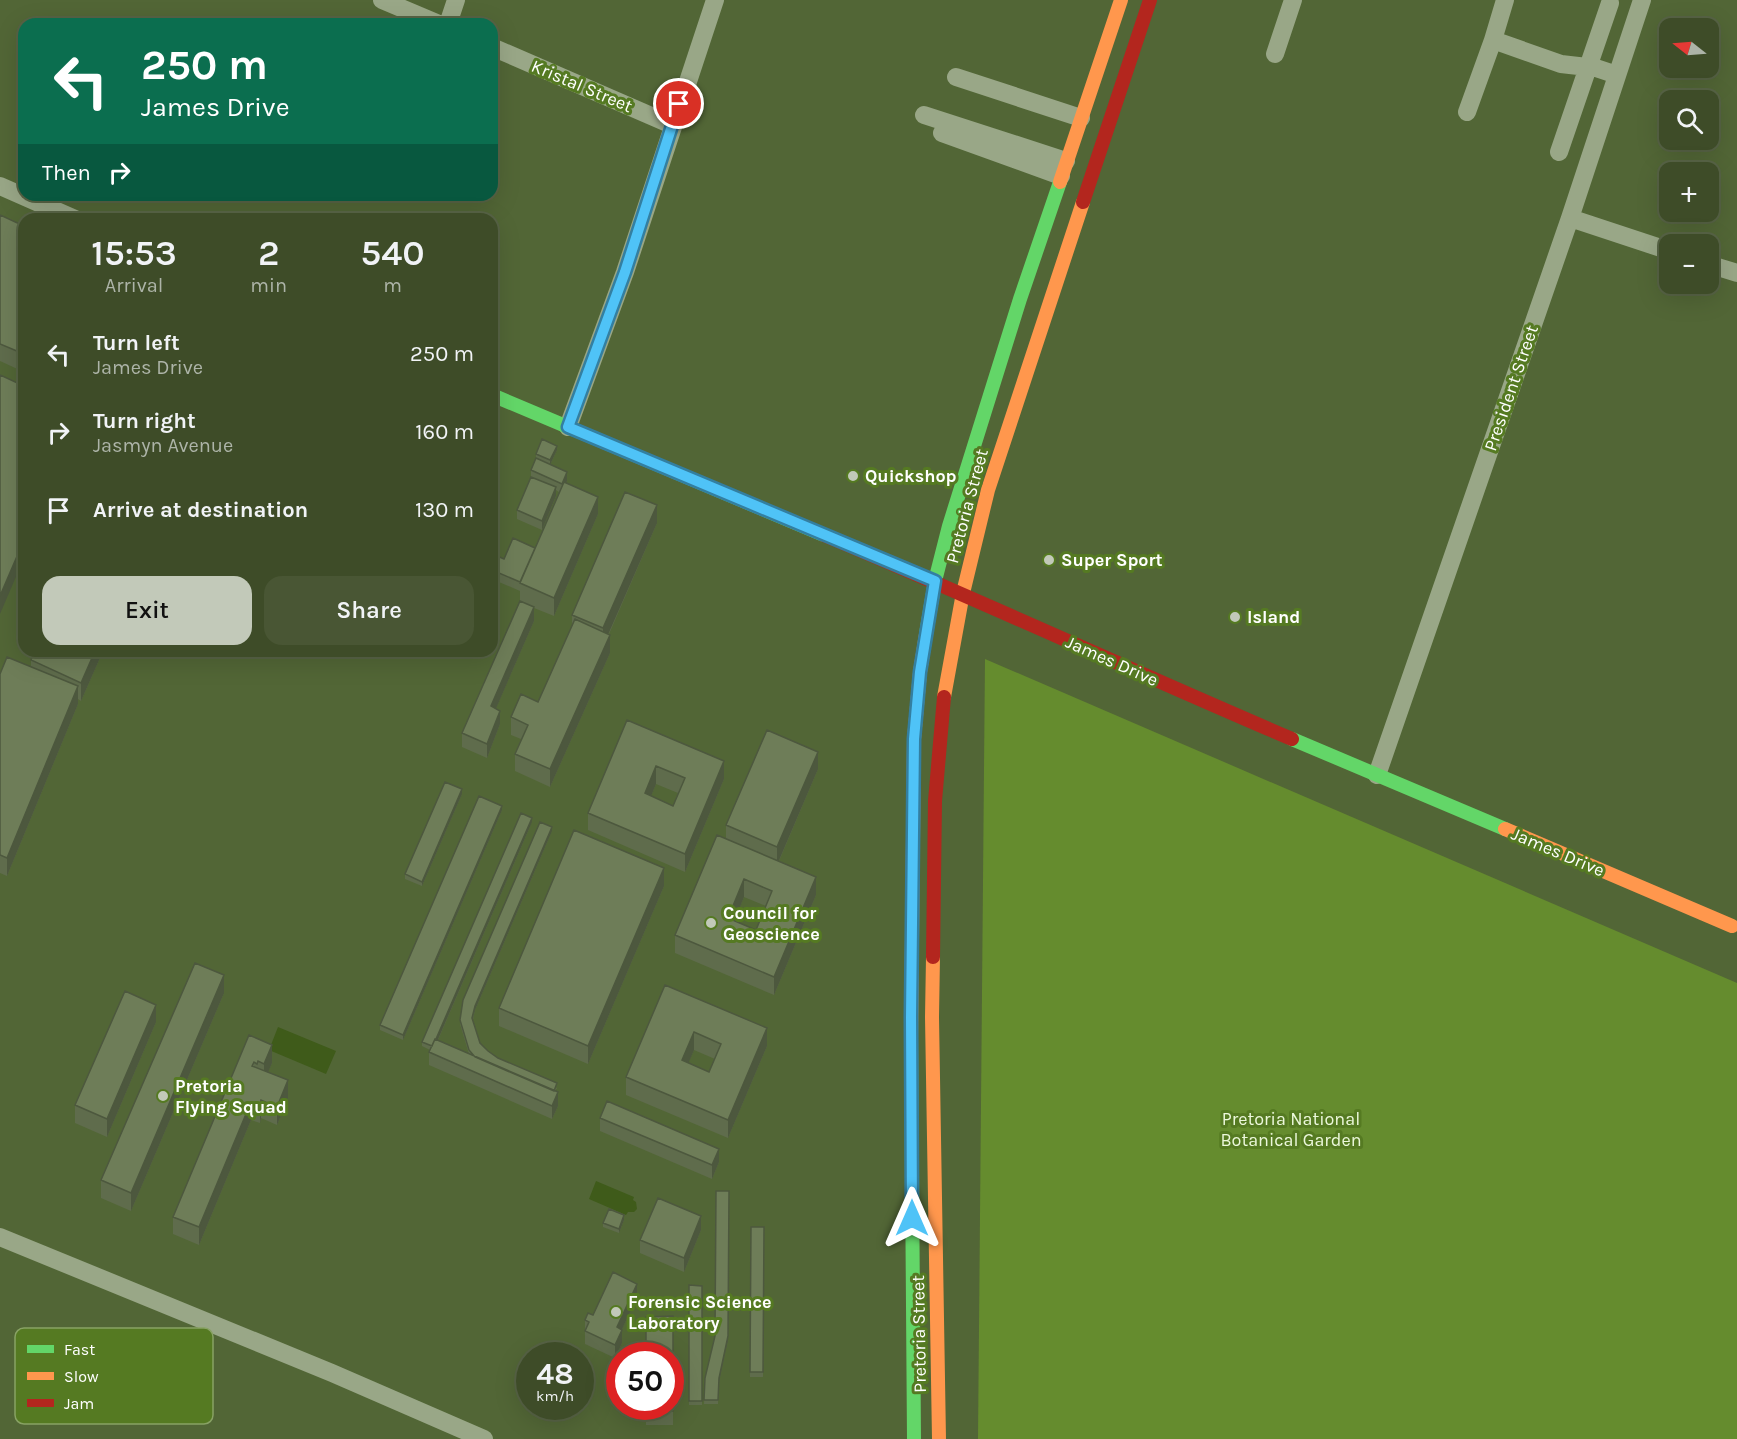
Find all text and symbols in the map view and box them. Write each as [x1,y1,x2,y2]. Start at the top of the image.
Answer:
north arrow [1659,18,1719,78]
map controls [1659,18,1719,294]
text: 250 m [141,40,268,90]
icon: left [42,42,120,120]
street label: Kristal Street [528,55,636,117]
pin [653,78,704,129]
icon: arrive [662,87,695,120]
button: search [1659,90,1719,150]
text: James Drive [141,91,290,123]
icon: right [103,156,136,189]
text: Then [42,160,91,186]
button: + [1659,162,1719,222]
text: 15:53 [91,232,177,274]
text: 2 [258,232,279,274]
text: 540 [360,232,425,274]
button: − [1659,234,1719,294]
text: Arrival [105,274,163,297]
text: min [250,274,287,297]
text: m [383,274,402,297]
street label: President Street [1479,322,1543,454]
text: Turn left [93,330,180,356]
icon: left [42,338,75,371]
text: 250 m [410,341,474,367]
text: James Drive [93,356,203,379]
text: Turn right [93,408,196,434]
icon: right [42,416,75,449]
text: 160 m [415,419,474,445]
text: Jasmyn Avenue [93,434,233,457]
street label: Pretoria Street [941,446,993,566]
place label: Quickshop [865,465,957,487]
marker: Quickshop [846,469,860,483]
icon: arrive [42,494,75,527]
text: Arrive at destination [93,497,308,523]
text: 130 m [415,497,474,523]
place label: Super Sport [1061,549,1163,571]
marker: Super Sport [1042,553,1056,567]
button: Exit [42,576,252,645]
button: Share [264,576,474,645]
place label: Island [1247,606,1300,628]
marker: Island [1228,610,1242,624]
street label: James Drive [1062,631,1162,691]
street label: James Drive [1508,823,1608,881]
place label: Council for Geoscience [723,902,820,945]
marker: Council for Geoscience [704,916,718,930]
place label: Pretoria Flying Squad [175,1075,287,1118]
marker: Pretoria Flying Squad [156,1089,170,1103]
park label: Pretoria National Botanical Garden [1220,1108,1362,1151]
position arrow [880,1186,944,1250]
street label: Pretoria Street [907,1275,931,1393]
place label: Forensic Science Laboratory [628,1291,772,1334]
marker: Forensic Science Laboratory [609,1305,623,1319]
legend [15,1328,213,1424]
text: Fast [64,1340,95,1359]
speed limit sign: 50 [606,1342,684,1420]
text: 48 [536,1356,574,1392]
text: Slow [64,1367,99,1386]
text: km/h [536,1387,574,1405]
text: Jam [64,1394,94,1413]

